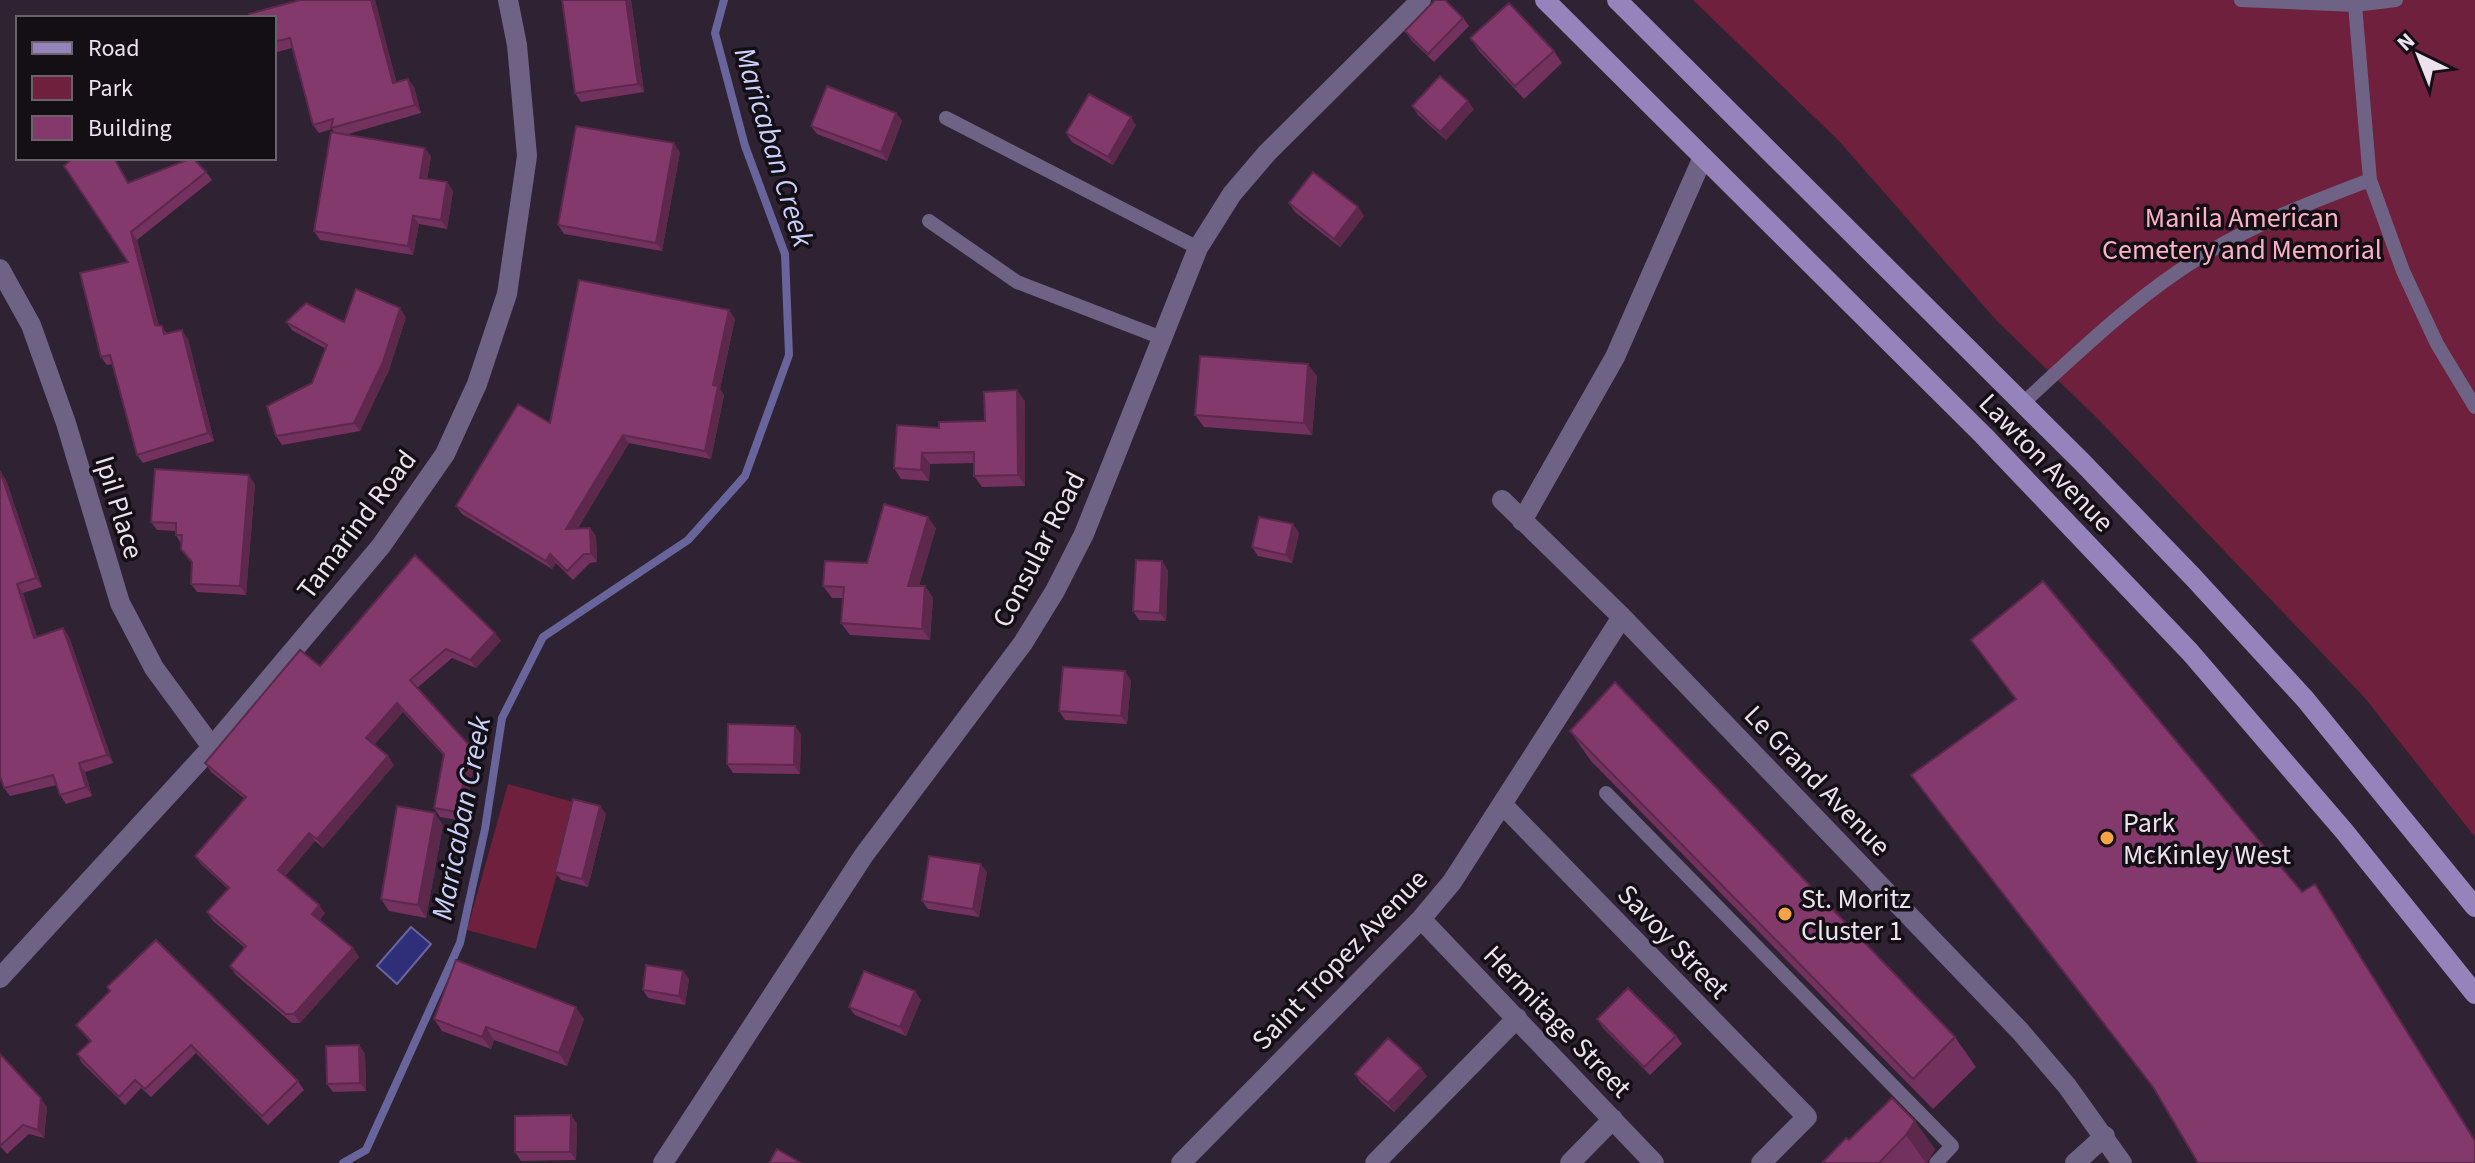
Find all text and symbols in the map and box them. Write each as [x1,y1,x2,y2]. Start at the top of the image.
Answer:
legend [16,16,276,160]
north arrow [2379,16,2459,96]
text: N [2390,25,2422,59]
text: Road [88,31,140,66]
water label: Maricaban Creek [723,42,825,253]
text: Park [88,71,133,106]
text: Building [88,111,172,146]
park label: Manila American Cemetery and Memorial [2102,198,2382,270]
street label: Lawton Avenue [1970,384,2123,541]
street label: Tamarind Road [287,442,426,608]
street label: Ipil Place [84,451,154,564]
street label: Consular Road [982,465,1095,634]
street label: Le Grand Avenue [1735,696,1900,865]
water label: Maricaban Creek [421,712,502,924]
place label: Park McKinley West [2123,803,2291,875]
marker: Park McKinley West [2098,829,2116,847]
street label: Saint Tropez Avenue [1243,860,1437,1059]
street label: Savoy Street [1608,875,1739,1008]
place label: St. Moritz Cluster 1 [1801,879,1911,951]
marker: St. Moritz Cluster 1 [1776,905,1794,923]
street label: Hermitage Street [1474,936,1641,1107]

